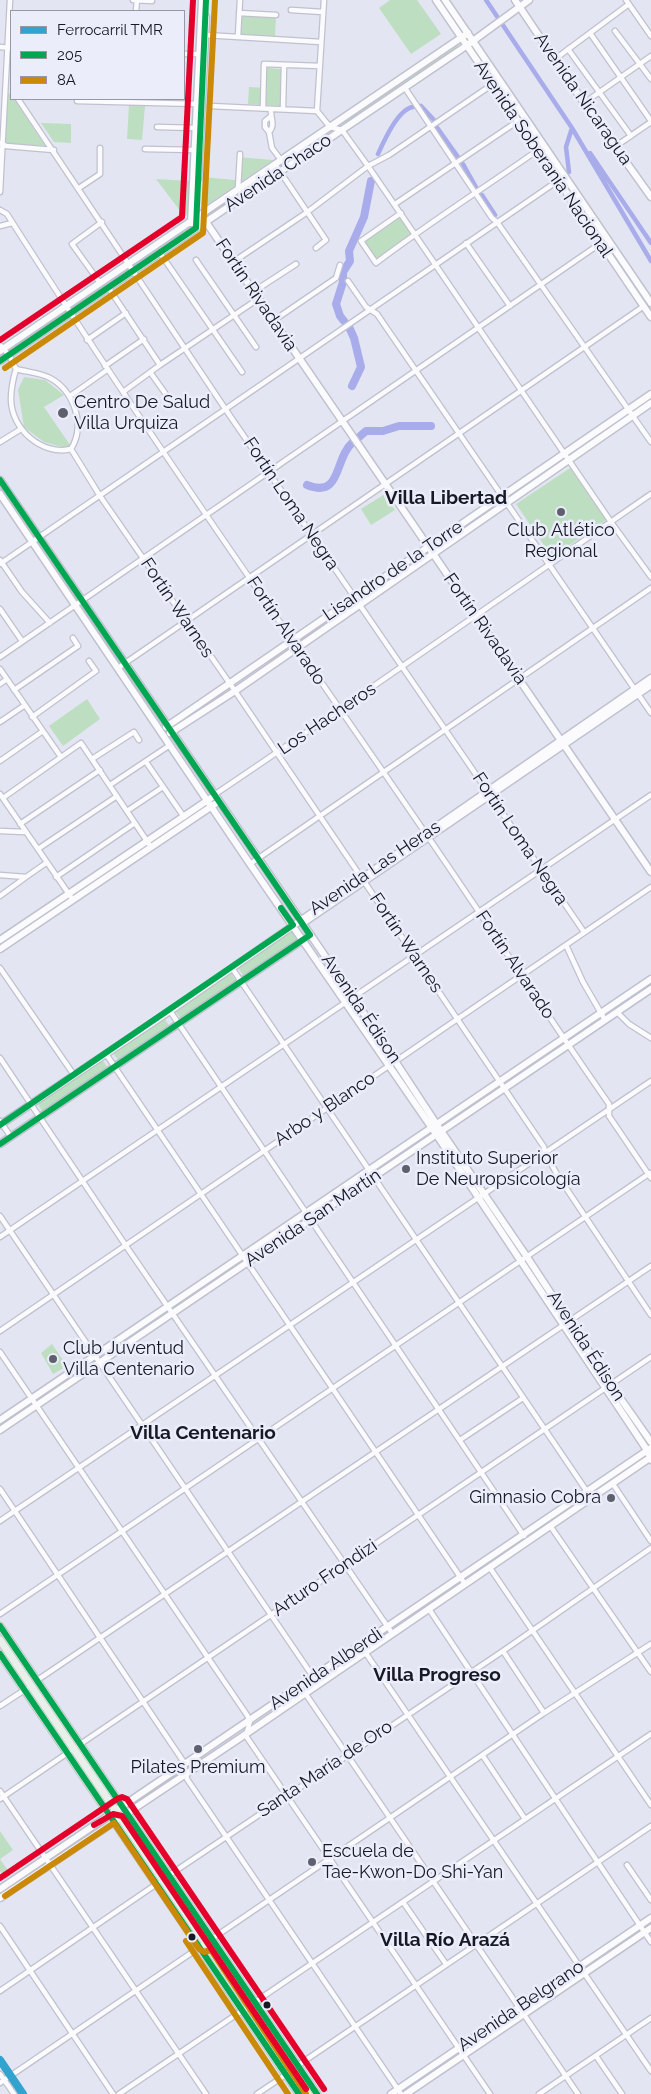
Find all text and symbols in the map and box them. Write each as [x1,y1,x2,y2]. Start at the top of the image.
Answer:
legend [10,10,185,100]
text: Ferrocarril TMR [57,21,163,39]
street label: Avenida Nicaragua [529,29,637,169]
text: 205 [57,46,82,64]
street label: Avenida Soberanía Nacional [469,56,617,262]
text: 8A [57,71,76,89]
street label: Avenida Chaco [220,129,336,217]
street label: Fortín Rivadavia [210,235,302,355]
place label: Centro De Salud Villa Urquiza [74,392,210,434]
marker: Centro De Salud Villa Urquiza [56,406,70,420]
street label: Fortín Loma Negra [239,433,343,575]
district label: Villa Libertad [385,487,507,509]
marker: Club Atlético Regional [555,506,567,518]
street label: Lisandro de la Torre [319,516,467,626]
place label: Club Atlético Regional [507,520,615,562]
street label: Fortín Warnes [136,554,218,662]
street label: Fortín Rivadavia [439,569,531,689]
street label: Fortín Alvarado [242,573,330,689]
street label: Los Hacheros [274,678,380,760]
street label: Fortín Loma Negra [468,768,572,910]
street label: Avenida Las Heras [305,816,445,920]
street label: Fortín Warnes [365,889,447,997]
street label: Fortín Alvarado [471,907,559,1023]
street label: Avenida Édison [316,950,406,1068]
street label: Arbo y Blanco [270,1067,380,1151]
place label: Instituto Superior De Neuropsicología [416,1148,580,1190]
marker: Instituto Superior De Neuropsicología [400,1163,412,1175]
street label: Avenida San Martín [241,1164,385,1272]
street label: Avenida Édison [542,1287,630,1405]
place label: Club Juventud Villa Centenario [63,1338,194,1380]
marker: Club Juventud Villa Centenario [47,1353,59,1365]
district label: Villa Centenario [130,1422,276,1444]
place label: Gimnasio Cobra [469,1487,601,1509]
marker: Gimnasio Cobra [605,1492,617,1504]
street label: Arturo Frondizi [269,1535,381,1621]
street label: Avenida Alberdi [266,1623,386,1715]
district label: Villa Progreso [373,1664,501,1686]
street label: Santa María de Oro [253,1716,397,1822]
marker: Pilates Premium [192,1743,204,1755]
place label: Pilates Premium [131,1757,265,1779]
place label: Escuela de Tae-Kwon-Do Shi-Yan [322,1841,503,1884]
marker: Escuela de Tae-Kwon-Do Shi-Yan [306,1856,318,1868]
district label: Villa Río Arazá [380,1929,510,1951]
unlabelled marker [187,1932,197,1942]
street label: Avenida Belgrano [454,1956,588,2056]
unlabelled marker [262,2000,272,2010]

